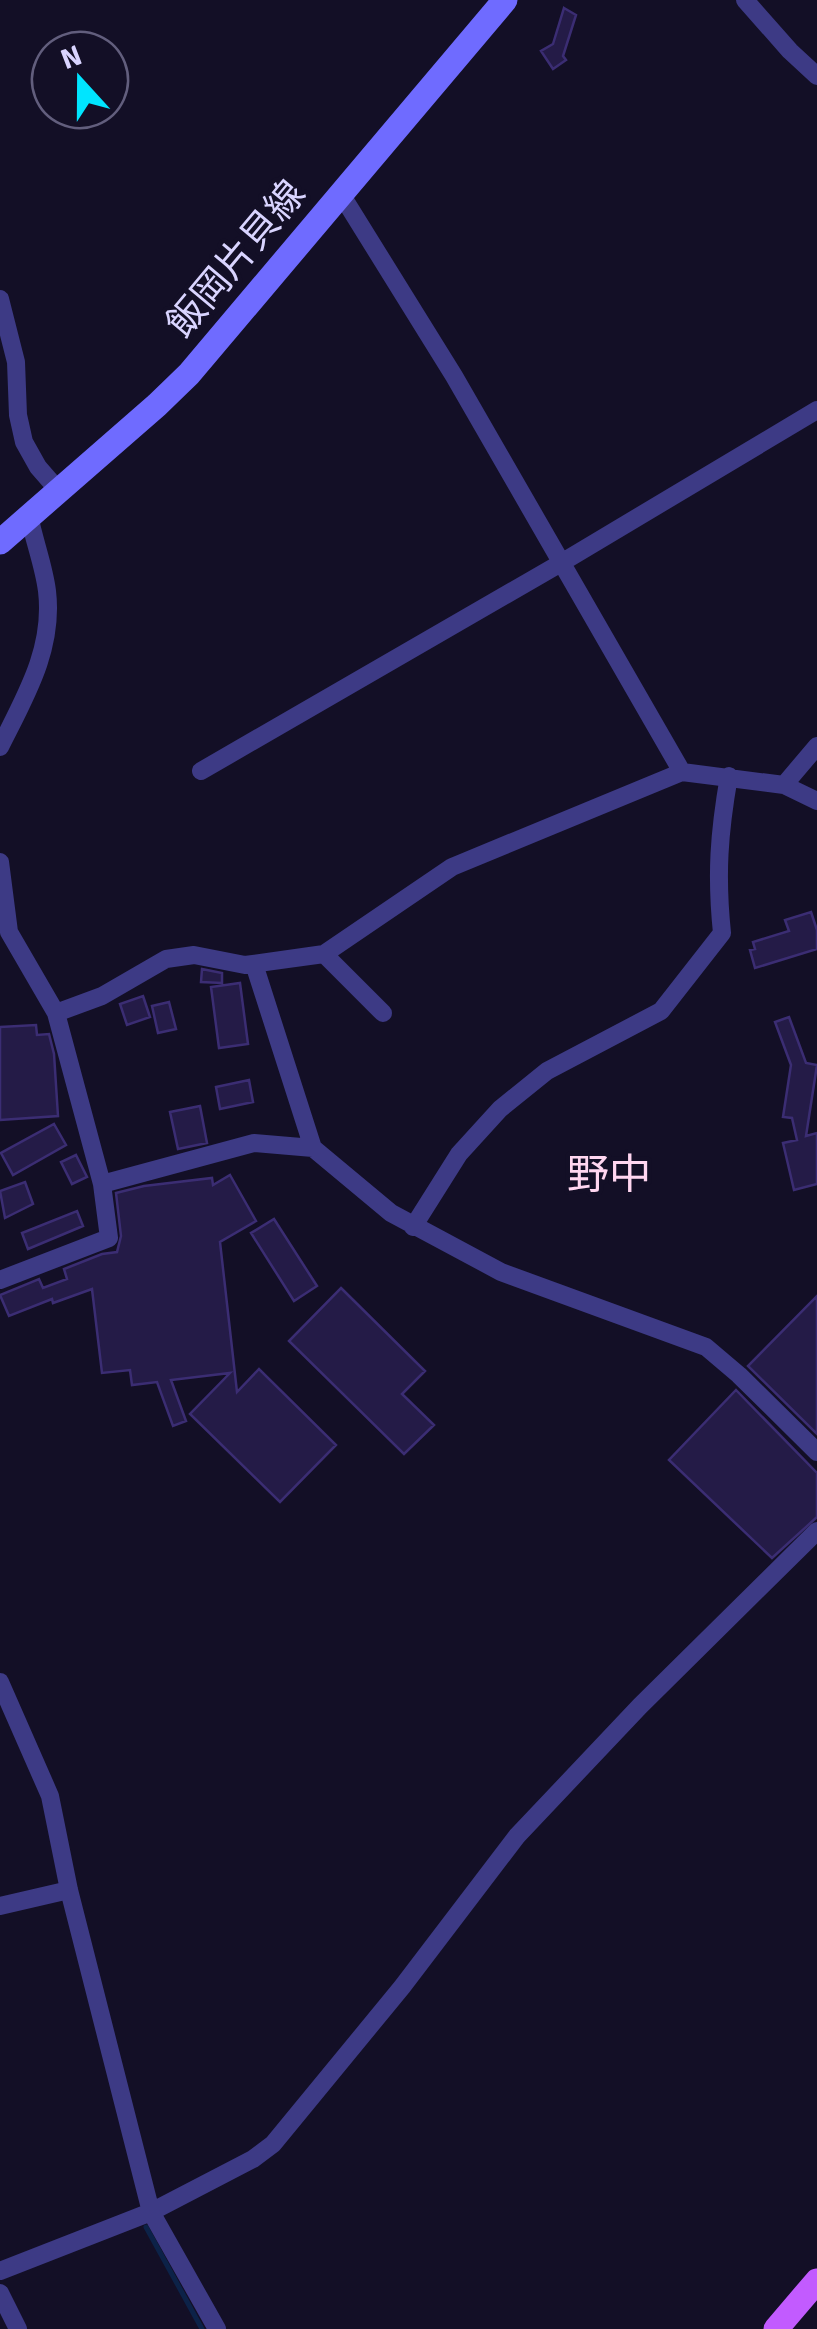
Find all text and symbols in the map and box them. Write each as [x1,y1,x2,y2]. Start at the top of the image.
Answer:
north arrow [30,30,130,130]
text: N [56,38,87,77]
street label: 飯岡片貝線 [157,171,315,347]
district label: 野中 [567,1150,651,1201]

